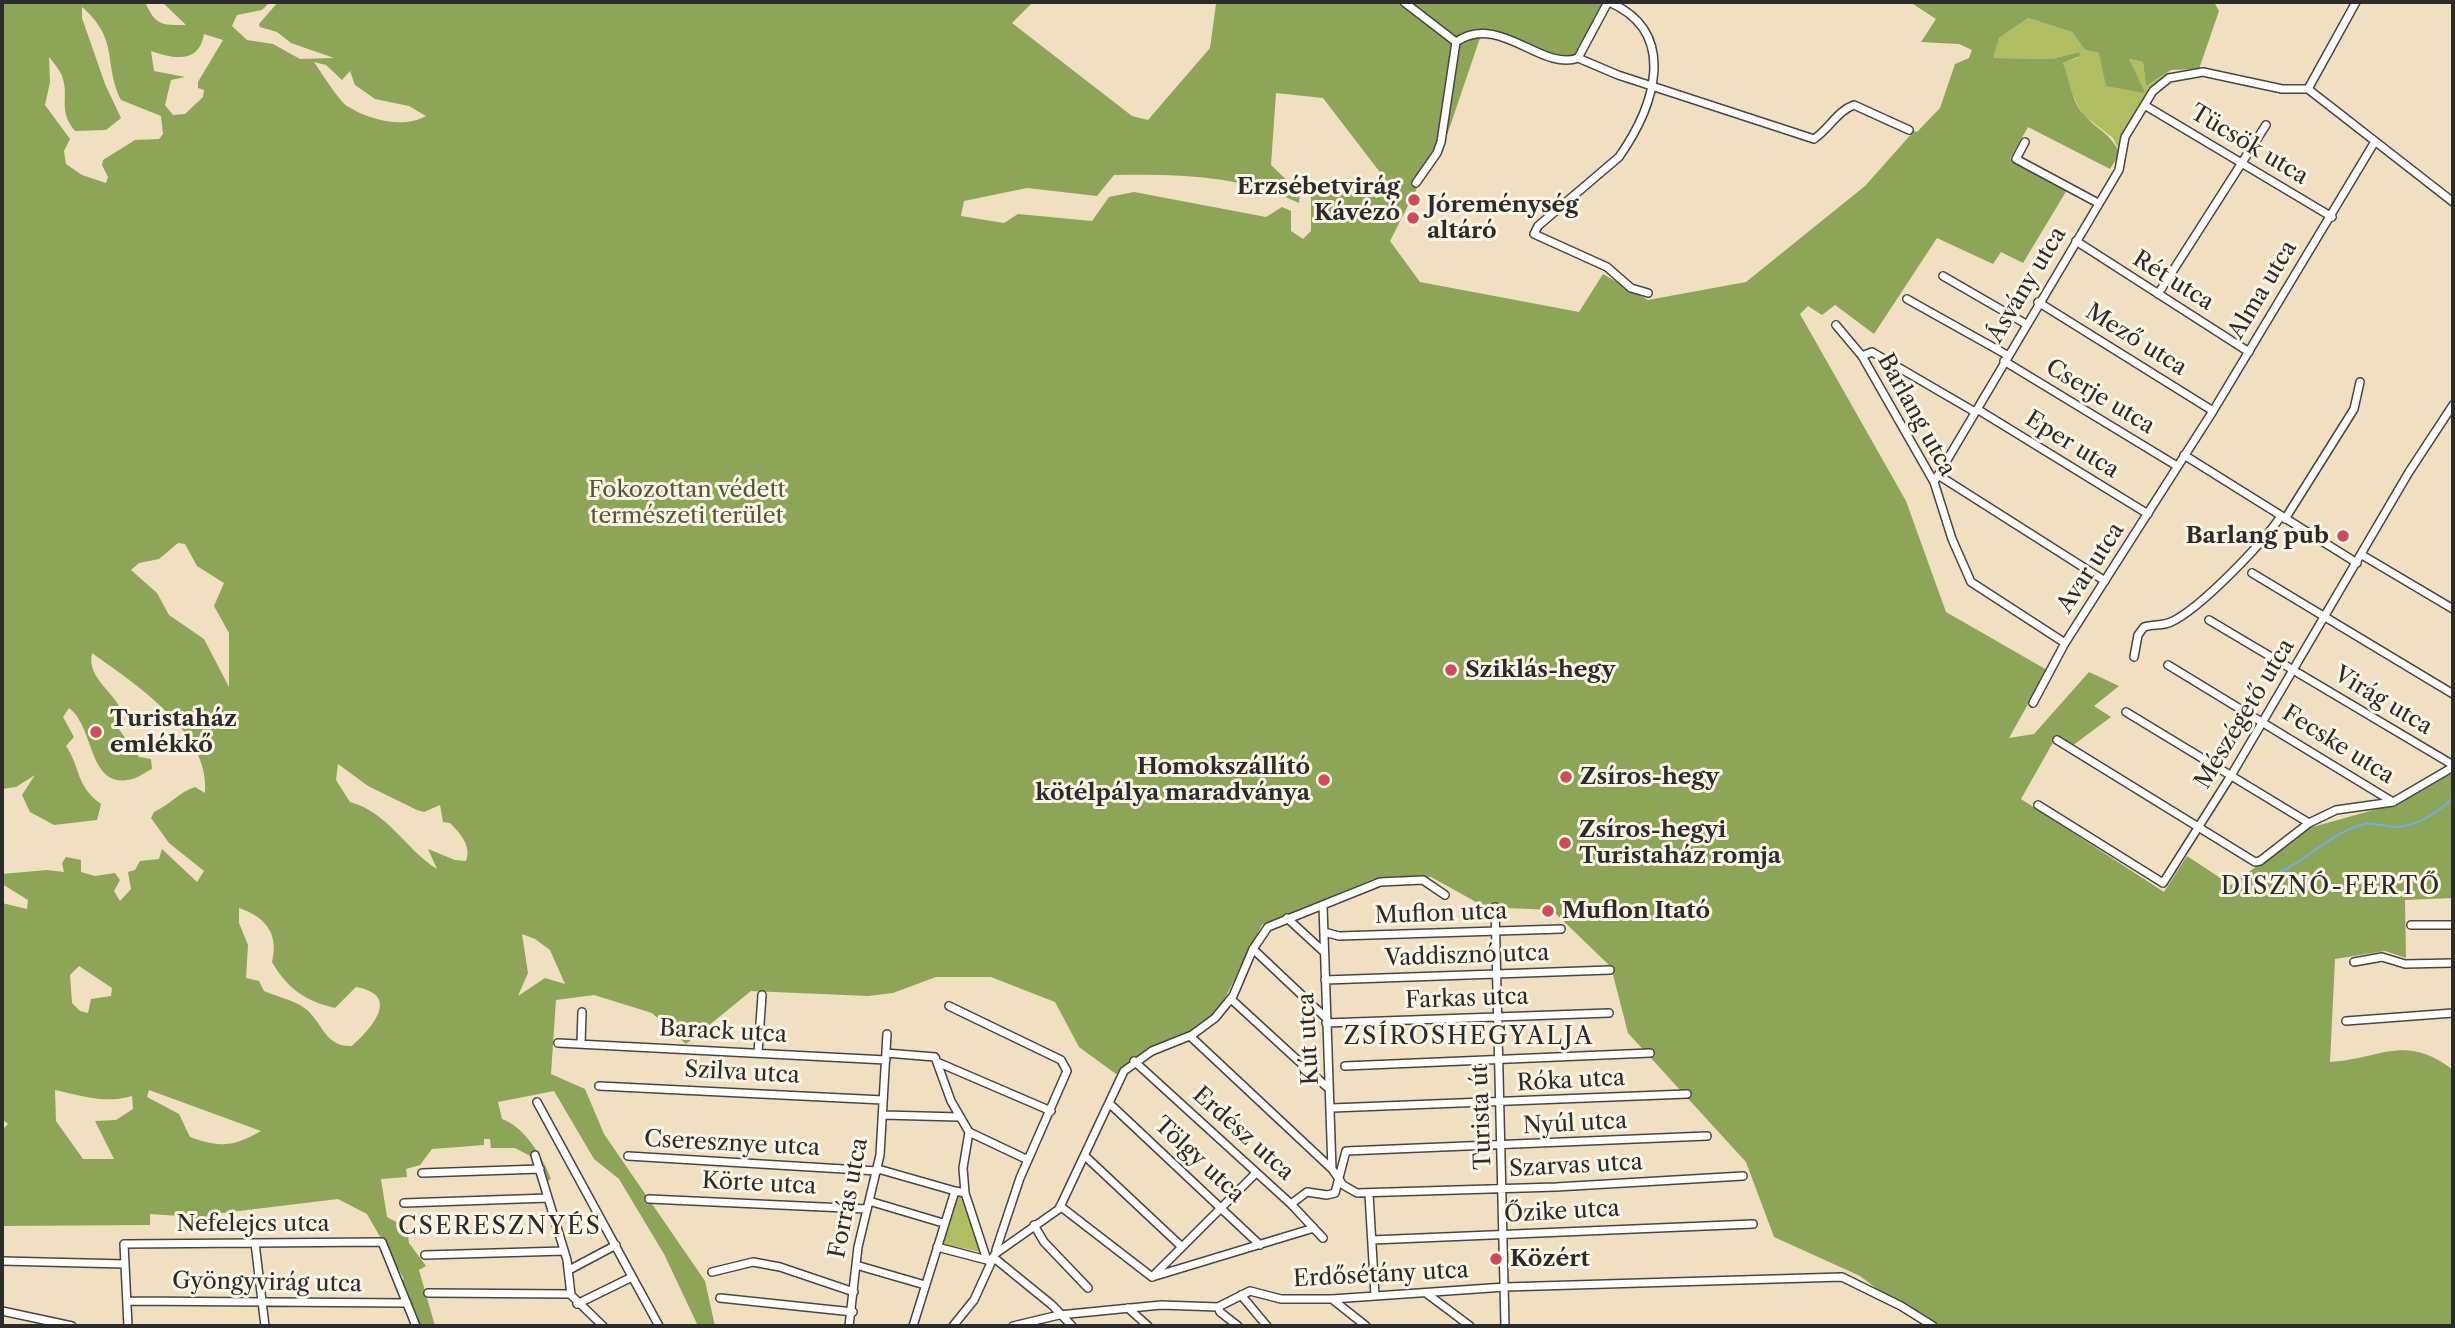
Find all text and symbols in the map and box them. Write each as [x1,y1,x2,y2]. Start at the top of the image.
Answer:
street label: Tücsök utca [2185,99,2313,191]
place label: Erzsébetvirág Kávézó [1237,173,1400,227]
place label: Jóreménység altáró [1427,191,1579,245]
marker: Erzsébetvirág Kávézó [1406,192,1422,208]
marker: Jóreménység altáró [1405,210,1421,226]
street label: Ásvány utca [1982,222,2072,348]
street label: Alma utca [2223,236,2303,344]
street label: Rét utca [2127,245,2219,317]
street label: Mező utca [2080,298,2192,382]
street label: Barlang utca [1871,349,1961,481]
street label: Cserje utca [2040,354,2160,440]
street label: Eper utca [2020,405,2124,485]
park label: Fokozottan védett természeti terület [588,476,786,530]
street label: Avar utca [2052,518,2130,618]
place label: Barlang pub [2185,522,2329,550]
marker: Barlang pub [2335,528,2351,544]
street label: Mészégető utca [2189,634,2301,794]
place label: Sziklás-hegy [1465,656,1615,684]
street label: Virág utca [2329,661,2437,741]
marker: Sziklás-hegy [1443,662,1459,678]
street label: Fecske utca [2277,700,2399,790]
place label: Turistaház emlékkő [110,705,237,759]
marker: Turistaház emlékkő [88,724,104,740]
place label: Homokszállító kötélpálya maradványa [1035,753,1310,807]
place label: Zsíros-hegy [1580,763,1719,791]
marker: Zsíros-hegy [1558,769,1574,785]
marker: Homokszállító kötélpálya maradványa [1316,772,1332,788]
place label: Zsíros-hegyi Turistaház romja [1579,816,1781,870]
marker: Zsíros-hegyi Turistaház romja [1557,835,1573,851]
district label: DISZNÓ-FERTŐ [2222,873,2440,901]
place label: Muflon Itató [1562,897,1710,925]
street label: Muflon utca [1374,898,1508,930]
marker: Muflon Itató [1540,903,1556,919]
street label: Vaddisznó utca [1384,939,1550,973]
street label: Farkas utca [1405,983,1529,1015]
street label: Kút utca [1293,992,1325,1086]
street label: Barack utca [658,1015,788,1049]
district label: ZSÍROSHEGYALJA [1345,1023,1593,1051]
street label: Szilva utca [684,1056,800,1090]
street label: Turista út [1466,1064,1498,1170]
street label: Róka utca [1516,1064,1626,1098]
street label: Erdész utca [1187,1081,1299,1187]
street label: Nyúl utca [1522,1107,1628,1141]
street label: Tölgy utca [1148,1111,1250,1209]
street label: Cseresznye utca [643,1126,821,1162]
street label: Forrás utca [824,1135,874,1261]
street label: Szarvas utca [1508,1149,1644,1183]
street label: Körte utca [701,1167,817,1201]
street label: Őzike utca [1503,1195,1621,1229]
street label: Nefelejcs utca [176,1210,330,1238]
district label: CSERESZNYÉS [399,1213,601,1241]
place label: Közért [1510,1245,1590,1273]
marker: Közért [1488,1251,1504,1267]
street label: Erdősétány utca [1293,1257,1469,1293]
street label: Gyöngyvirág utca [172,1268,362,1298]

